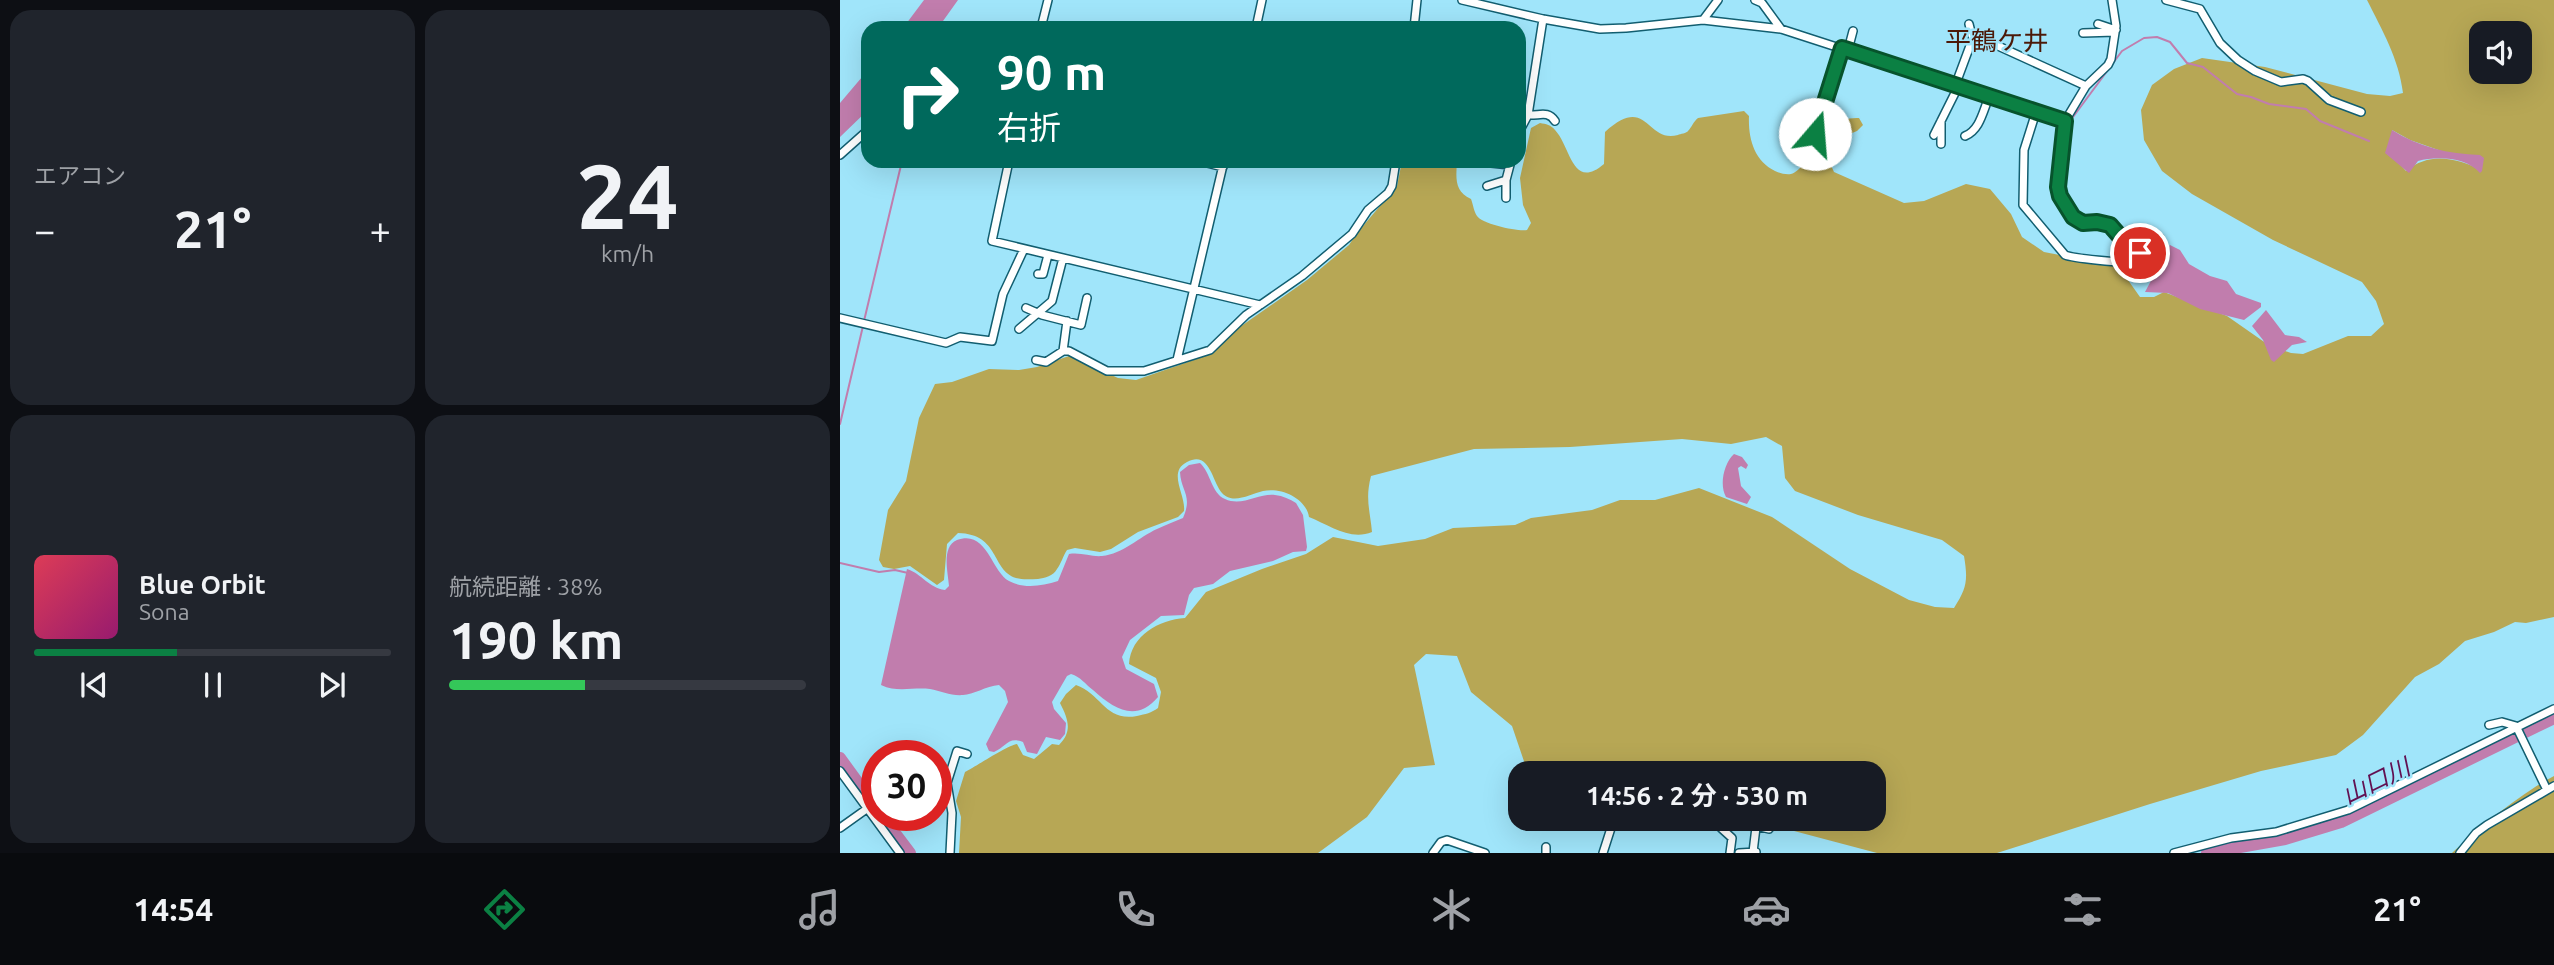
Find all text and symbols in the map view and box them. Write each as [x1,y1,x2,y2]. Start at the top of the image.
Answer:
map controls [2469,21,2532,84]
button: sound [2469,21,2532,84]
district label: 平鶴ケ井 [1945,26,2049,55]
text: 90 m [997,44,1106,99]
icon: right [882,49,973,140]
position arrow [1778,97,1852,171]
text: 右折 [997,109,1061,145]
text: 24 [576,144,679,246]
text: エアコン [34,163,126,188]
text: 21° [174,200,251,258]
text: − [34,209,55,251]
text: + [370,209,391,251]
pin [2110,223,2170,283]
icon: arrive [2121,234,2159,272]
text: km/h [601,241,654,266]
text: Blue Orbit [139,570,266,599]
text: 航続距離 · 38% [449,574,602,599]
text: Sona [139,599,189,624]
text: 190 km [449,611,623,669]
icon: previous [75,666,113,704]
icon: pause [194,666,232,704]
icon: next [313,666,351,704]
speed limit sign: 30 [861,740,952,831]
water label: 山口川 [2338,752,2417,809]
text: 14:56 · 2 分 · 530 m [1586,781,1808,810]
icon: directions [480,885,529,934]
icon: music [795,885,844,934]
icon: phone [1111,885,1160,934]
icon: climate [1427,885,1476,934]
icon: car [1742,885,1791,934]
icon: filters [2058,885,2107,934]
text: 14:54 [133,891,213,927]
text: 21° [2373,891,2421,927]

